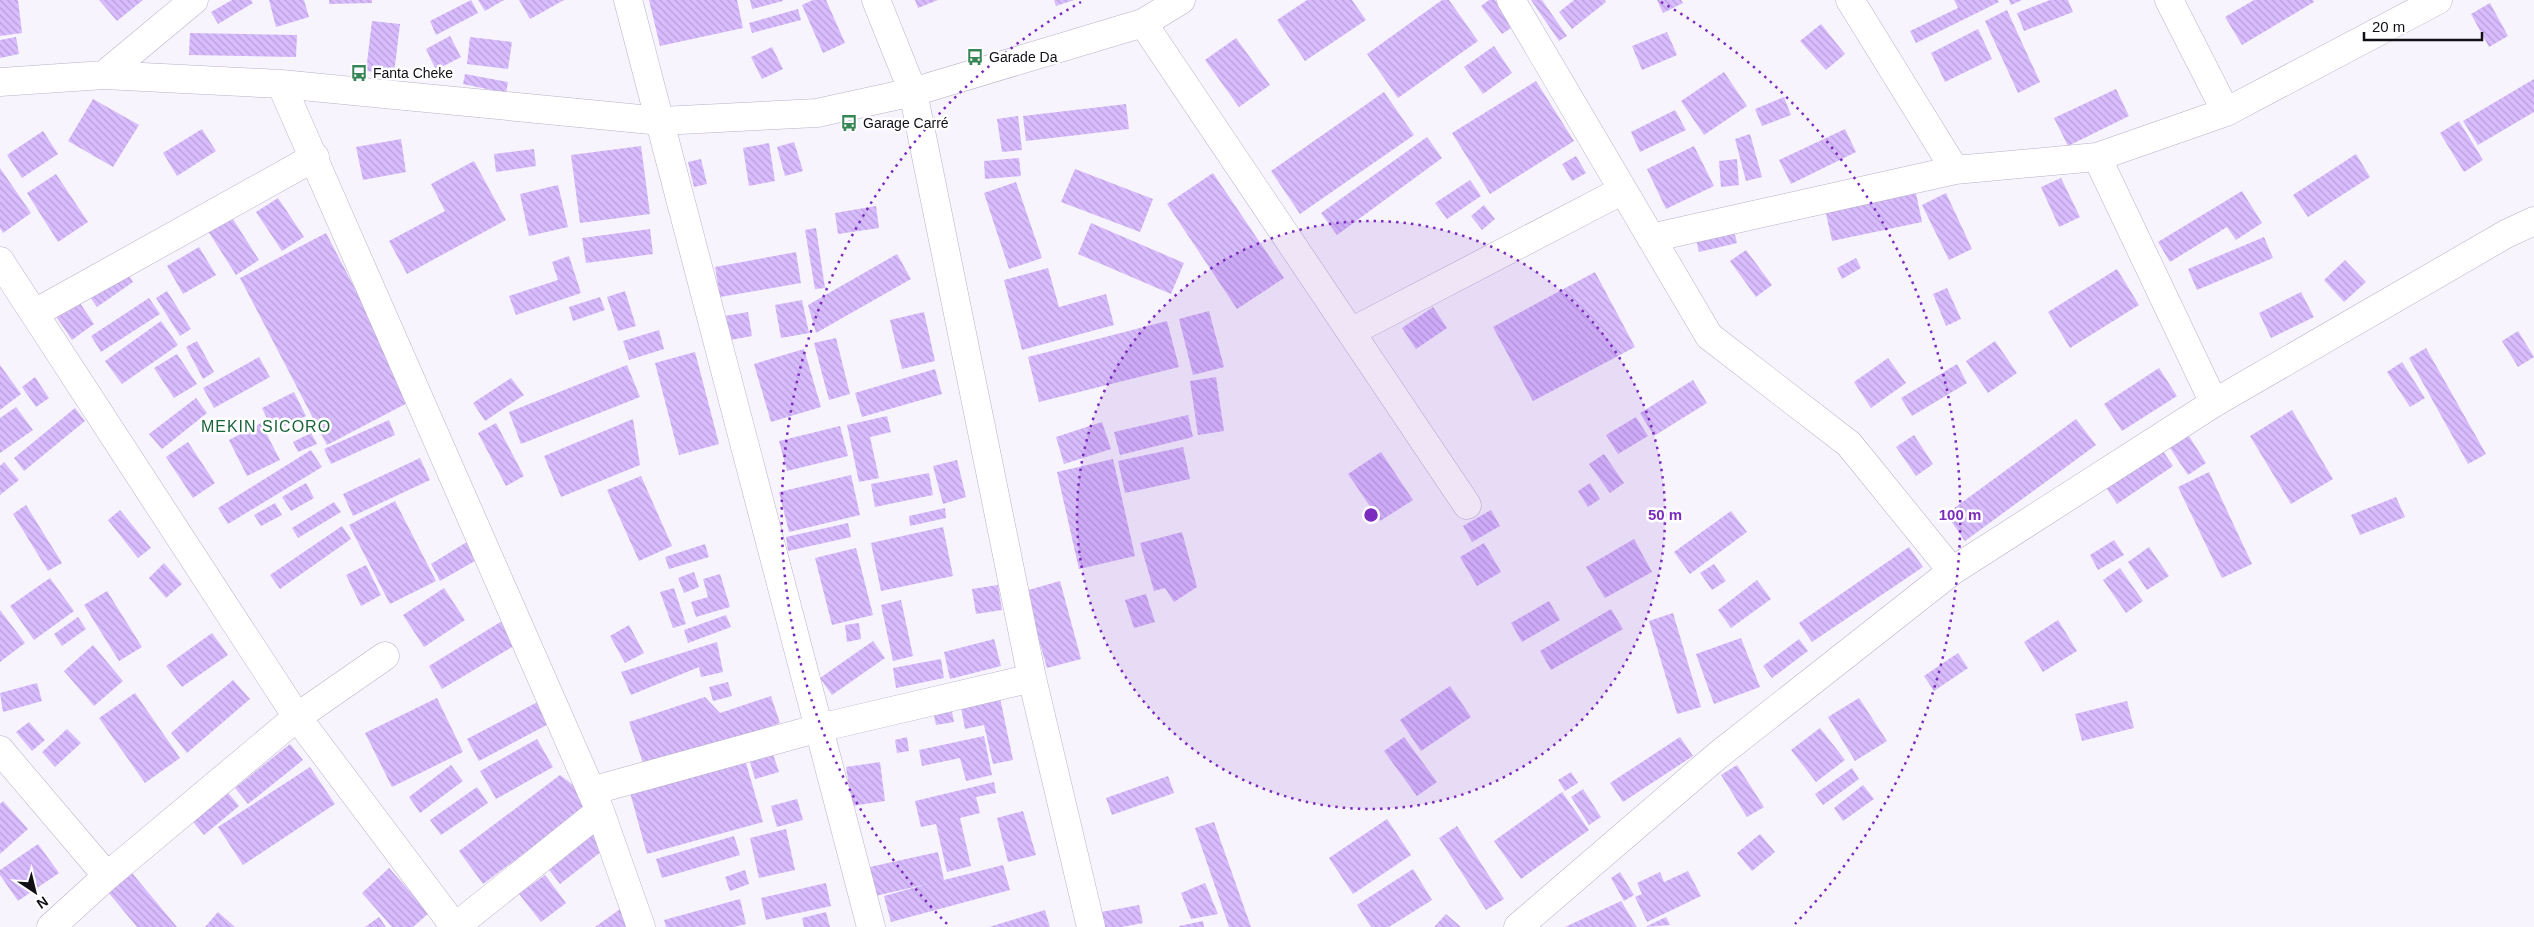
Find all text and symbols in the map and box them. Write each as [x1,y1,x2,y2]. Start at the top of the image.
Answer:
scale bar [2364,10,2482,42]
text: 20 m [2372,18,2405,35]
bus stop icon: Garade Da [965,47,985,67]
place label: Garade Da [989,49,1058,65]
bus stop icon: Fanta Cheke [349,63,369,83]
place label: Fanta Cheke [373,65,453,81]
bus stop icon: Garage Carré [839,113,859,133]
place label: Garage Carré [863,115,949,131]
district label: MEKIN SICORO [201,418,331,435]
centre of rings [1362,506,1380,524]
text: 50 m [1648,506,1682,523]
text: 100 m [1939,506,1981,523]
north arrow [10,867,60,917]
text: N [34,893,51,912]

